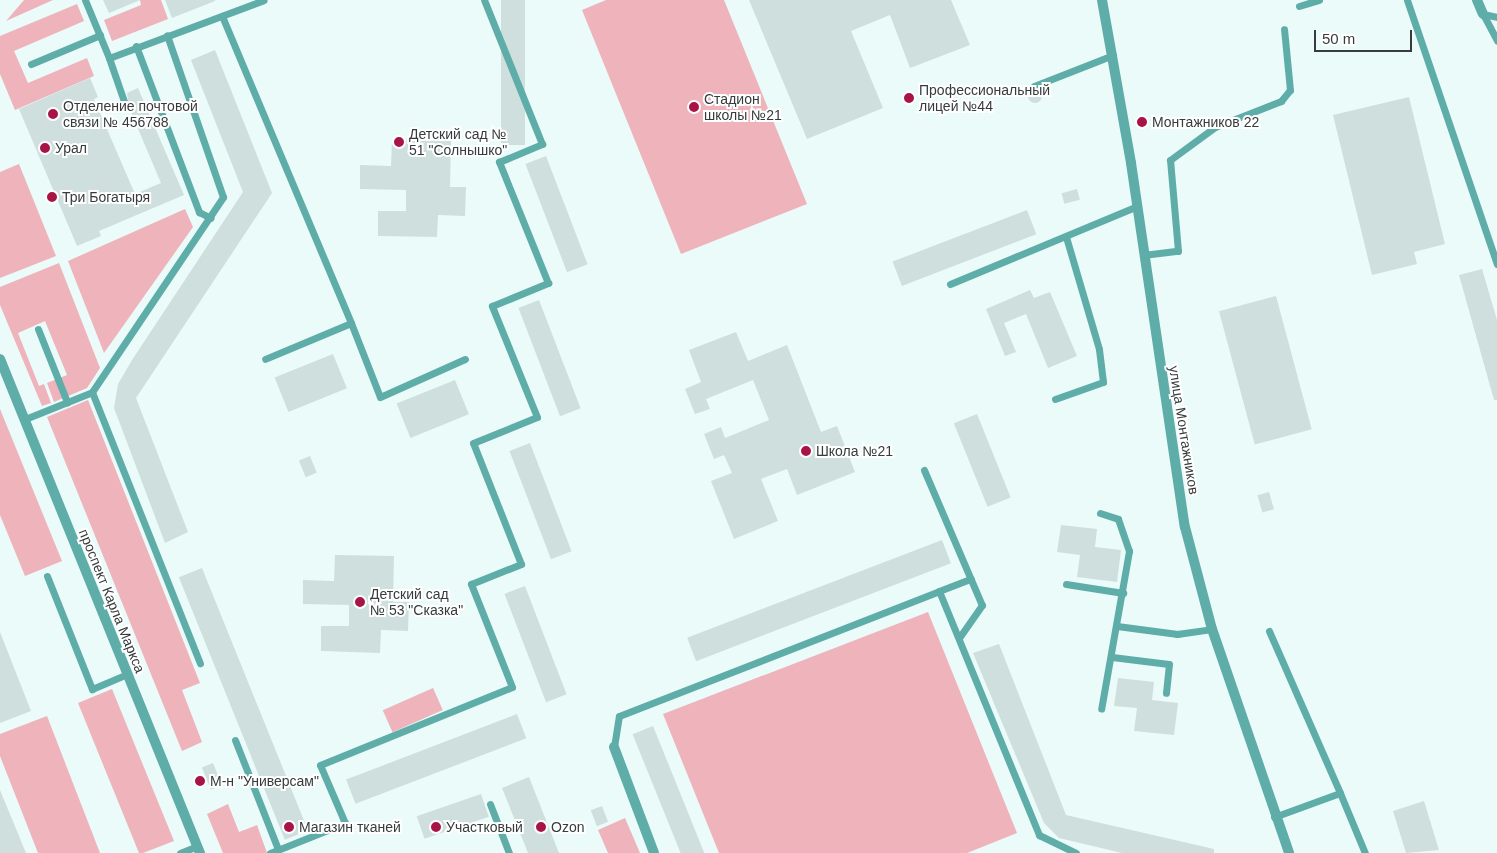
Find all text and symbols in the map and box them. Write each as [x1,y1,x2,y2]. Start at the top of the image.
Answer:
scale bar [1317,20,1414,52]
text: 50 m [1322,30,1355,47]
place label: Профессиональный лицей №44 [919,82,1050,114]
place label: Стадион школы №21 [704,91,782,124]
marker: Профессиональный лицей №44 [903,92,915,104]
place label: Отделение почтовой связи № 456788 [63,98,198,130]
marker: Стадион школы №21 [688,101,700,113]
marker: Отделение почтовой связи № 456788 [47,108,59,120]
place label: Монтажников 22 [1152,114,1259,130]
marker: Монтажников 22 [1136,116,1148,128]
place label: Детский сад № 51 "Солнышко" [409,126,507,158]
marker: Детский сад № 51 "Солнышко" [393,136,405,148]
place label: Урал [55,140,87,156]
marker: Урал [39,142,51,154]
place label: Три Богатыря [62,189,150,205]
marker: Три Богатыря [46,191,58,203]
street label: улица Монтажников [1166,364,1202,496]
place label: Школа №21 [816,443,893,459]
marker: Школа №21 [800,445,812,457]
street label: проспект Карла Маркса [75,527,149,675]
place label: Детский сад № 53 "Сказка" [370,586,463,618]
marker: Детский сад № 53 "Сказка" [354,596,366,608]
place label: М-н "Универсам" [210,773,319,789]
marker: М-н "Универсам" [194,775,206,787]
place label: Магазин тканей [299,819,401,835]
place label: Участковый [446,819,523,835]
place label: Ozon [551,819,584,835]
marker: Магазин тканей [283,821,295,833]
marker: Участковый [430,821,442,833]
marker: Ozon [535,821,547,833]

